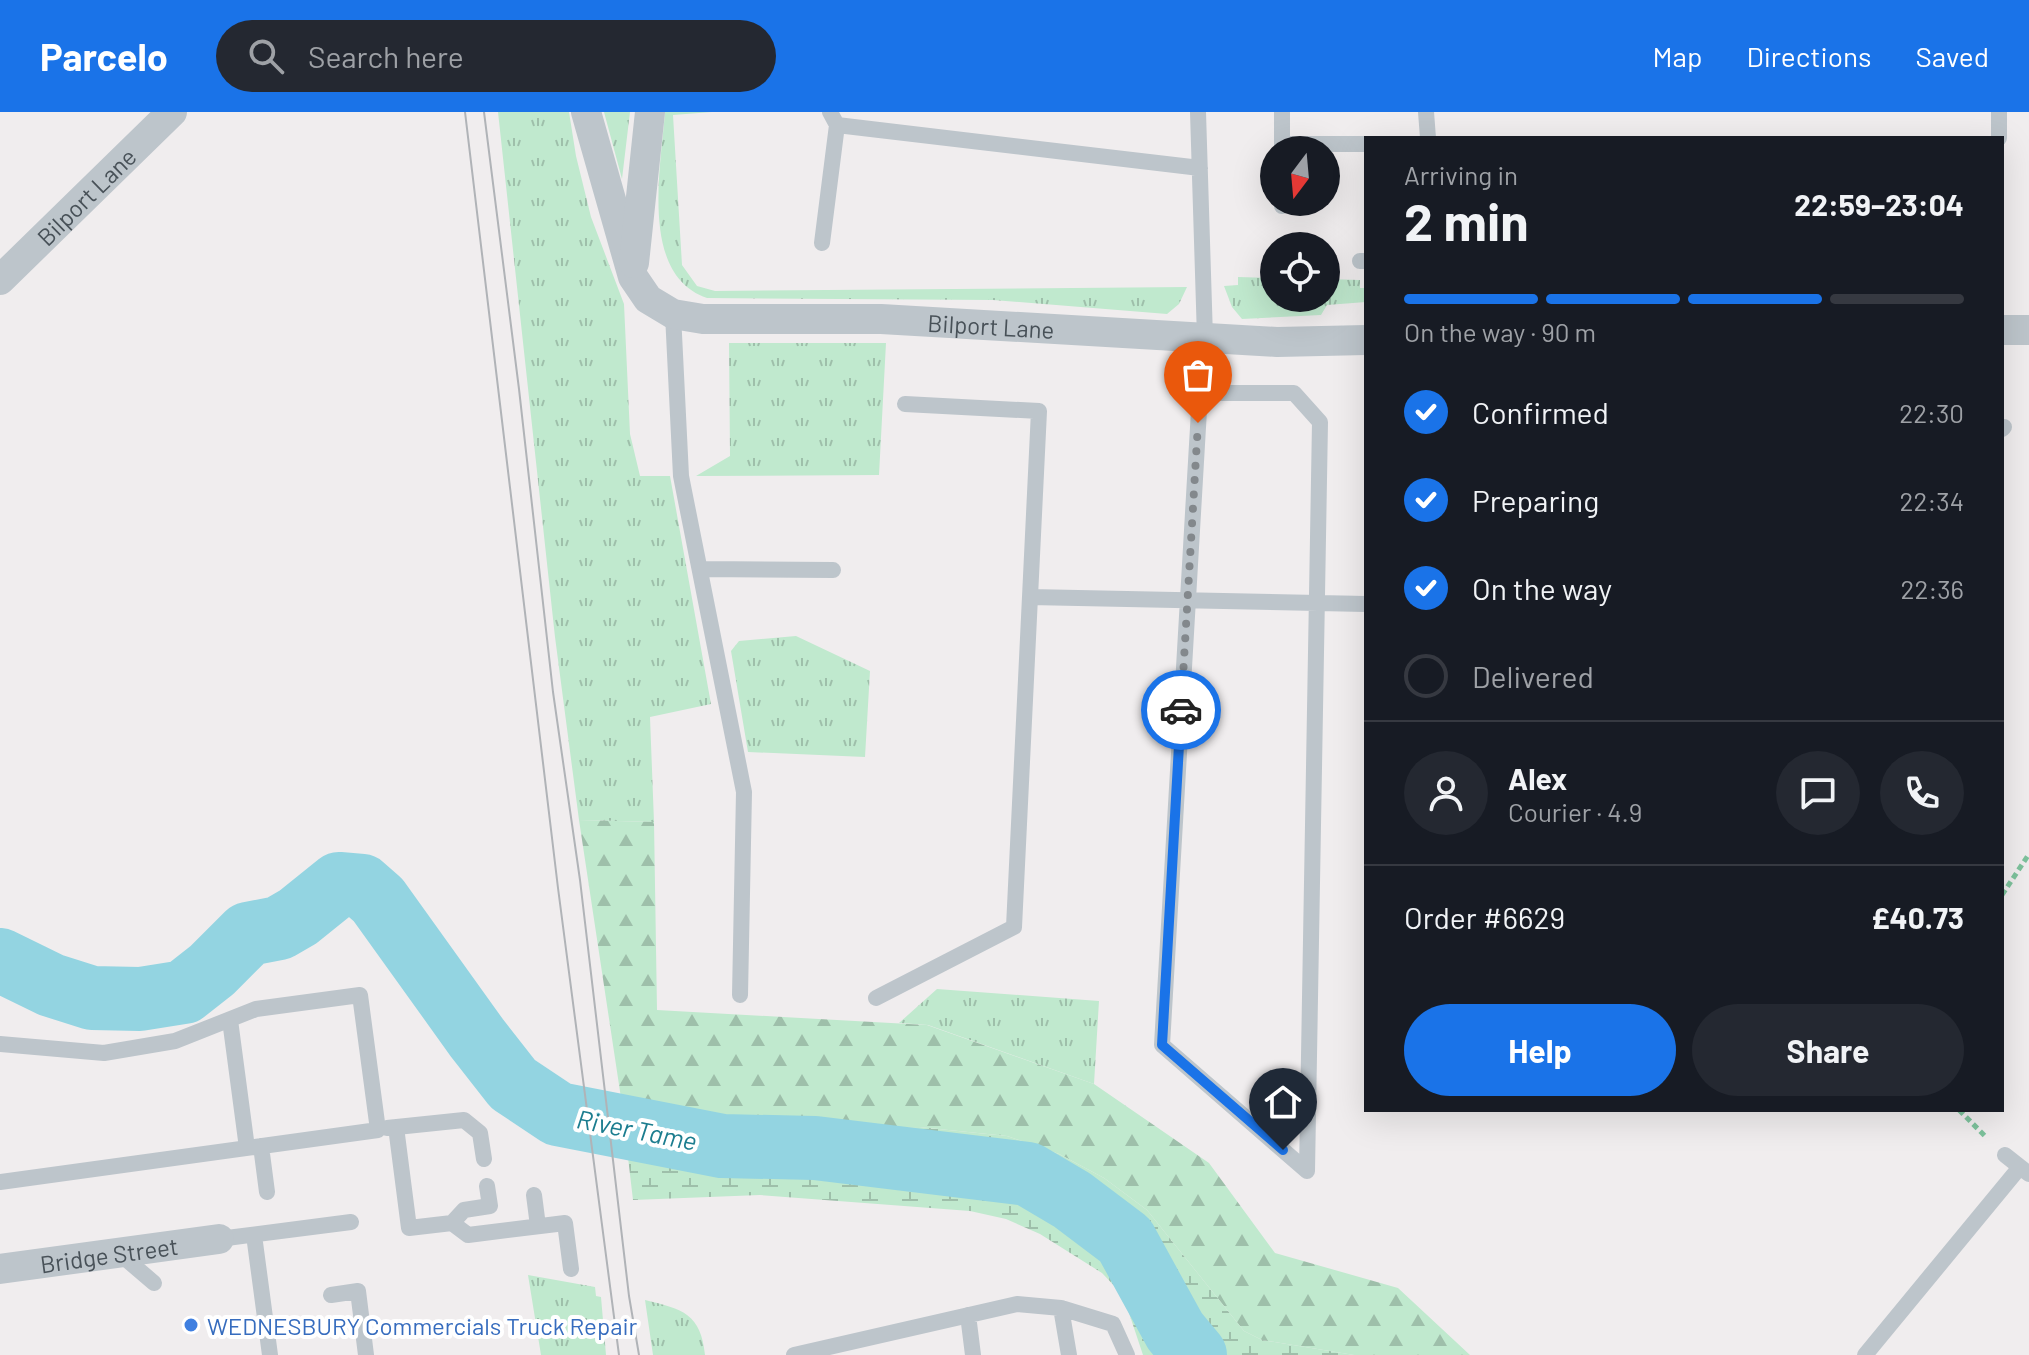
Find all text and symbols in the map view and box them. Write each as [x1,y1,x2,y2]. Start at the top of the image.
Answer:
search box [216,20,776,92]
text: Parcelo [40,33,168,79]
icon: search [244,34,288,78]
text: Search here [308,38,464,74]
text: Map [1653,39,1702,73]
text: Directions [1746,39,1872,73]
text: Saved [1916,39,1989,73]
north arrow [1260,136,1340,216]
map controls [1260,136,1340,312]
street label: Bilport Lane [30,141,141,251]
text: Arriving in [1404,159,1518,190]
text: 22:59–23:04 [1794,186,1964,222]
text: 2 min [1404,189,1529,251]
button: locate [1260,232,1340,312]
street label: Bilport Lane [927,307,1055,344]
text: On the way · 90 m [1404,316,1596,347]
pin [1164,341,1232,423]
icon: bag [1176,353,1220,397]
icon: check [1404,390,1448,434]
text: Confirmed [1472,394,1609,430]
text: 22:30 [1899,397,1964,428]
icon: check [1404,478,1448,522]
text: Preparing [1472,482,1599,518]
text: 22:34 [1900,485,1964,516]
icon: check [1404,566,1448,610]
text: On the way [1472,570,1612,606]
text: 22:36 [1901,573,1964,604]
text: Delivered [1472,658,1594,694]
courier [1141,670,1221,750]
icon: car [1159,688,1203,732]
button: person [1404,751,1488,835]
button: chat [1776,751,1860,835]
button: phone [1880,751,1964,835]
text: Alex [1508,760,1567,796]
text: Courier · 4.9 [1508,796,1642,827]
text: Order #6629 [1404,899,1565,935]
text: £40.73 [1871,899,1964,935]
button: Help [1404,1004,1676,1096]
button: Share [1692,1004,1964,1096]
pin [1249,1068,1317,1150]
icon: home [1261,1080,1305,1124]
water label: River Tame [574,1102,700,1156]
street label: Bridge Street [38,1230,180,1278]
place label: WEDNESBURY Commercials Truck Repair [207,1311,638,1340]
marker: WEDNESBURY Commercials Truck Repair [182,1316,200,1334]

